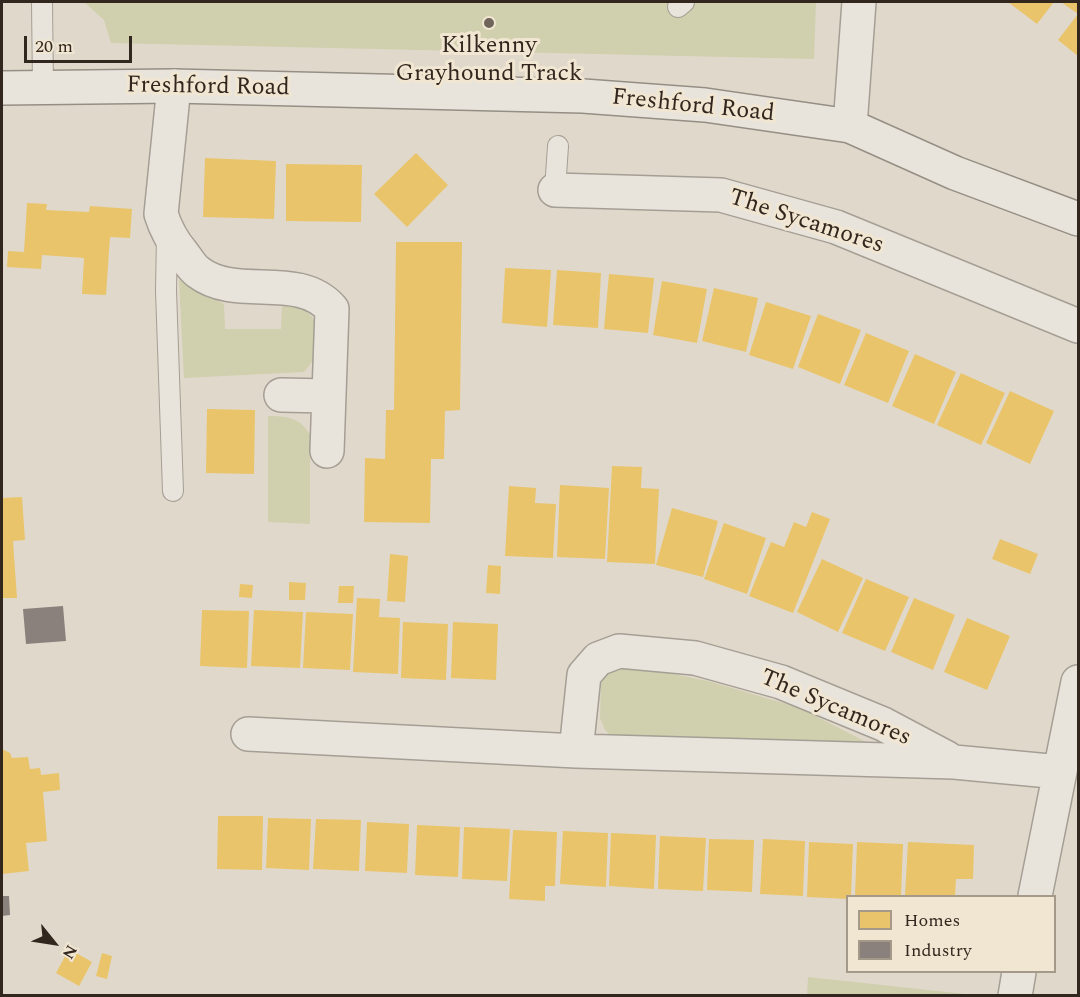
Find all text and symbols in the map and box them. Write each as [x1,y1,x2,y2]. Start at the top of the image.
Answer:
marker: Kilkenny Grayhound Track [482,16,496,30]
scale bar [27,24,135,62]
text: 20 m [35,33,73,60]
place label: Kilkenny Grayhound Track [396,33,582,89]
street label: Freshford Road [126,72,290,104]
street label: Freshford Road [610,84,776,130]
street label: The Sycamores [725,184,887,262]
street label: The Sycamores [755,664,915,754]
legend [846,895,1056,973]
text: Homes [904,907,960,934]
north arrow [24,913,84,973]
text: Industry [904,937,972,964]
text: N [56,940,83,964]

